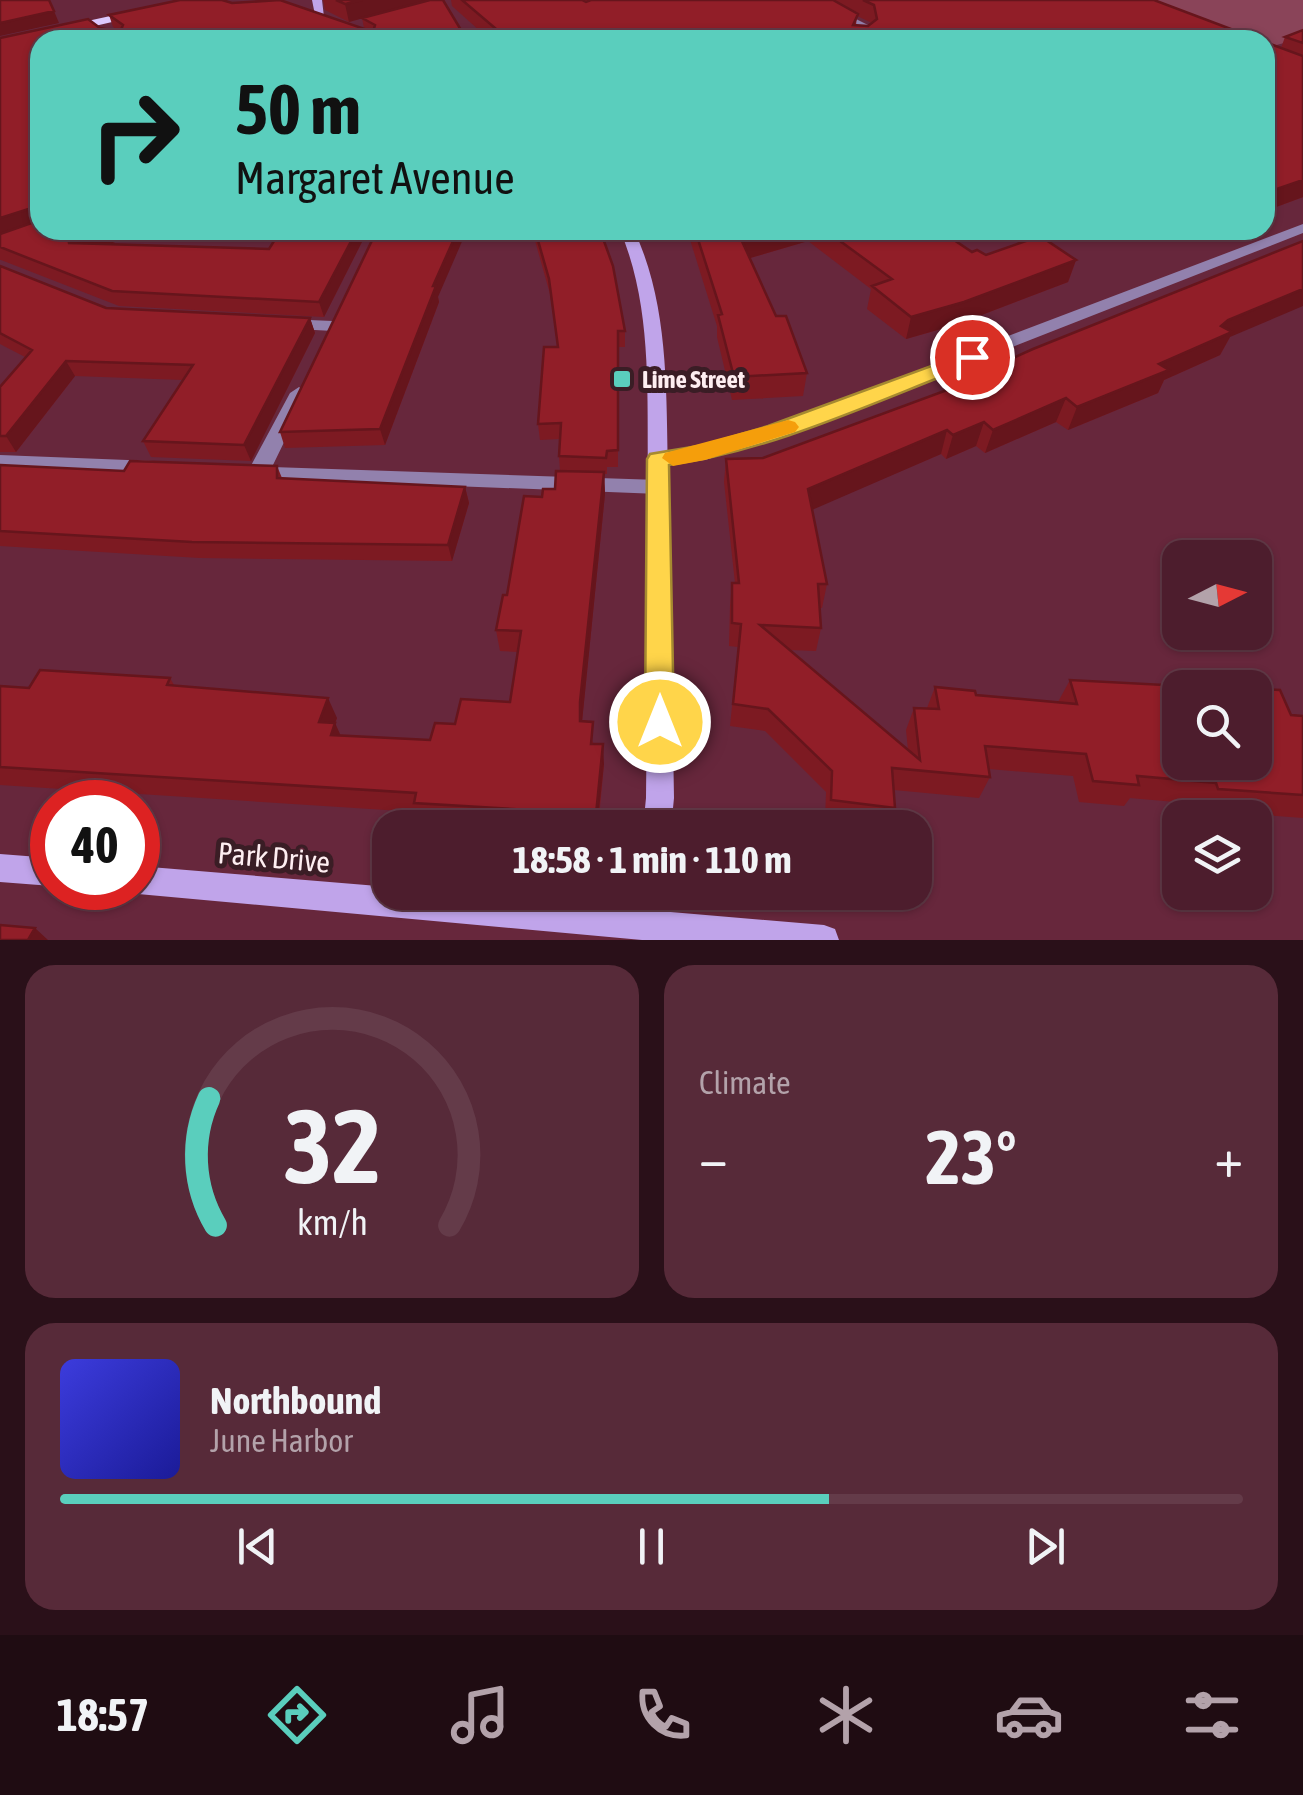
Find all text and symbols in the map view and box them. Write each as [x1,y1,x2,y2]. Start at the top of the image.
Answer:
text: 50 m [235,69,361,149]
icon: right [70,70,200,200]
text: Margaret Avenue [235,152,515,204]
pin [930,315,1015,400]
icon: arrive [945,330,1000,385]
place label: Lime Street [642,365,746,393]
marker: Lime Street [611,368,633,390]
north arrow [1162,540,1272,650]
map controls [1162,540,1272,910]
position arrow [608,670,712,774]
button: search [1162,670,1272,780]
speed limit sign: 40 [30,780,160,910]
button: layers [1162,800,1272,910]
street label: Park Drive [217,835,331,879]
text: 18:58 · 1 min · 110 m [512,838,792,881]
text: Climate [699,1064,791,1101]
text: 32 [283,1086,381,1205]
text: 23° [925,1114,1017,1200]
text: − [699,1126,728,1189]
text: + [1214,1126,1243,1189]
text: km/h [297,1202,367,1243]
text: Northbound [210,1379,381,1422]
text: June Harbor [210,1422,353,1459]
icon: previous [230,1519,285,1574]
icon: pause [624,1519,679,1574]
icon: next [1018,1519,1073,1574]
icon: directions [262,1680,332,1750]
icon: music [445,1680,515,1750]
icon: phone [628,1680,698,1750]
icon: climate [811,1680,881,1750]
icon: car [994,1680,1064,1750]
icon: filters [1177,1680,1247,1750]
text: 18:57 [56,1689,149,1741]

